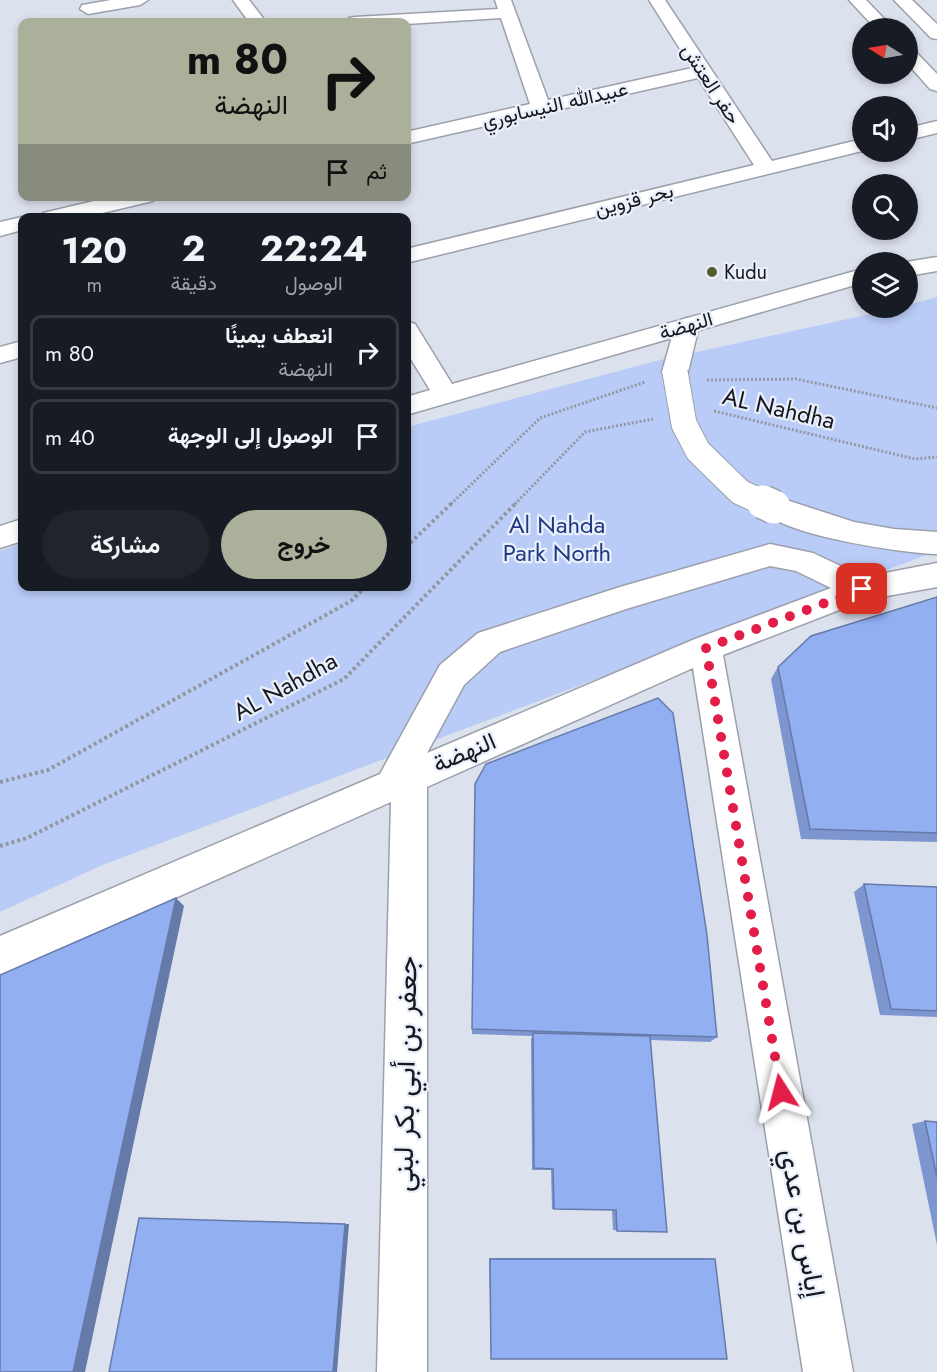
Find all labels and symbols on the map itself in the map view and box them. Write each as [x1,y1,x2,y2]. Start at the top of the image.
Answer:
north arrow [852,18,918,84]
street label: حفر العتش [674,38,748,130]
street label: عبيدالله النيسابوري [479,74,631,138]
street label: بحر قزوين [592,176,676,224]
place label: Kudu [724,258,767,287]
marker: Kudu [705,265,719,279]
street label: النهضة [656,305,716,347]
street label: AL Nahdha [719,378,839,438]
park label: Al Nahda Park North [503,507,611,570]
pin [836,563,887,614]
street label: AL Nahdha [226,643,344,729]
street label: النهضة [427,723,501,781]
street label: جعفر بن أبي بكر لبني [382,956,430,1192]
position arrow [749,1060,813,1124]
street label: إياس بن عدي [768,1146,836,1301]

